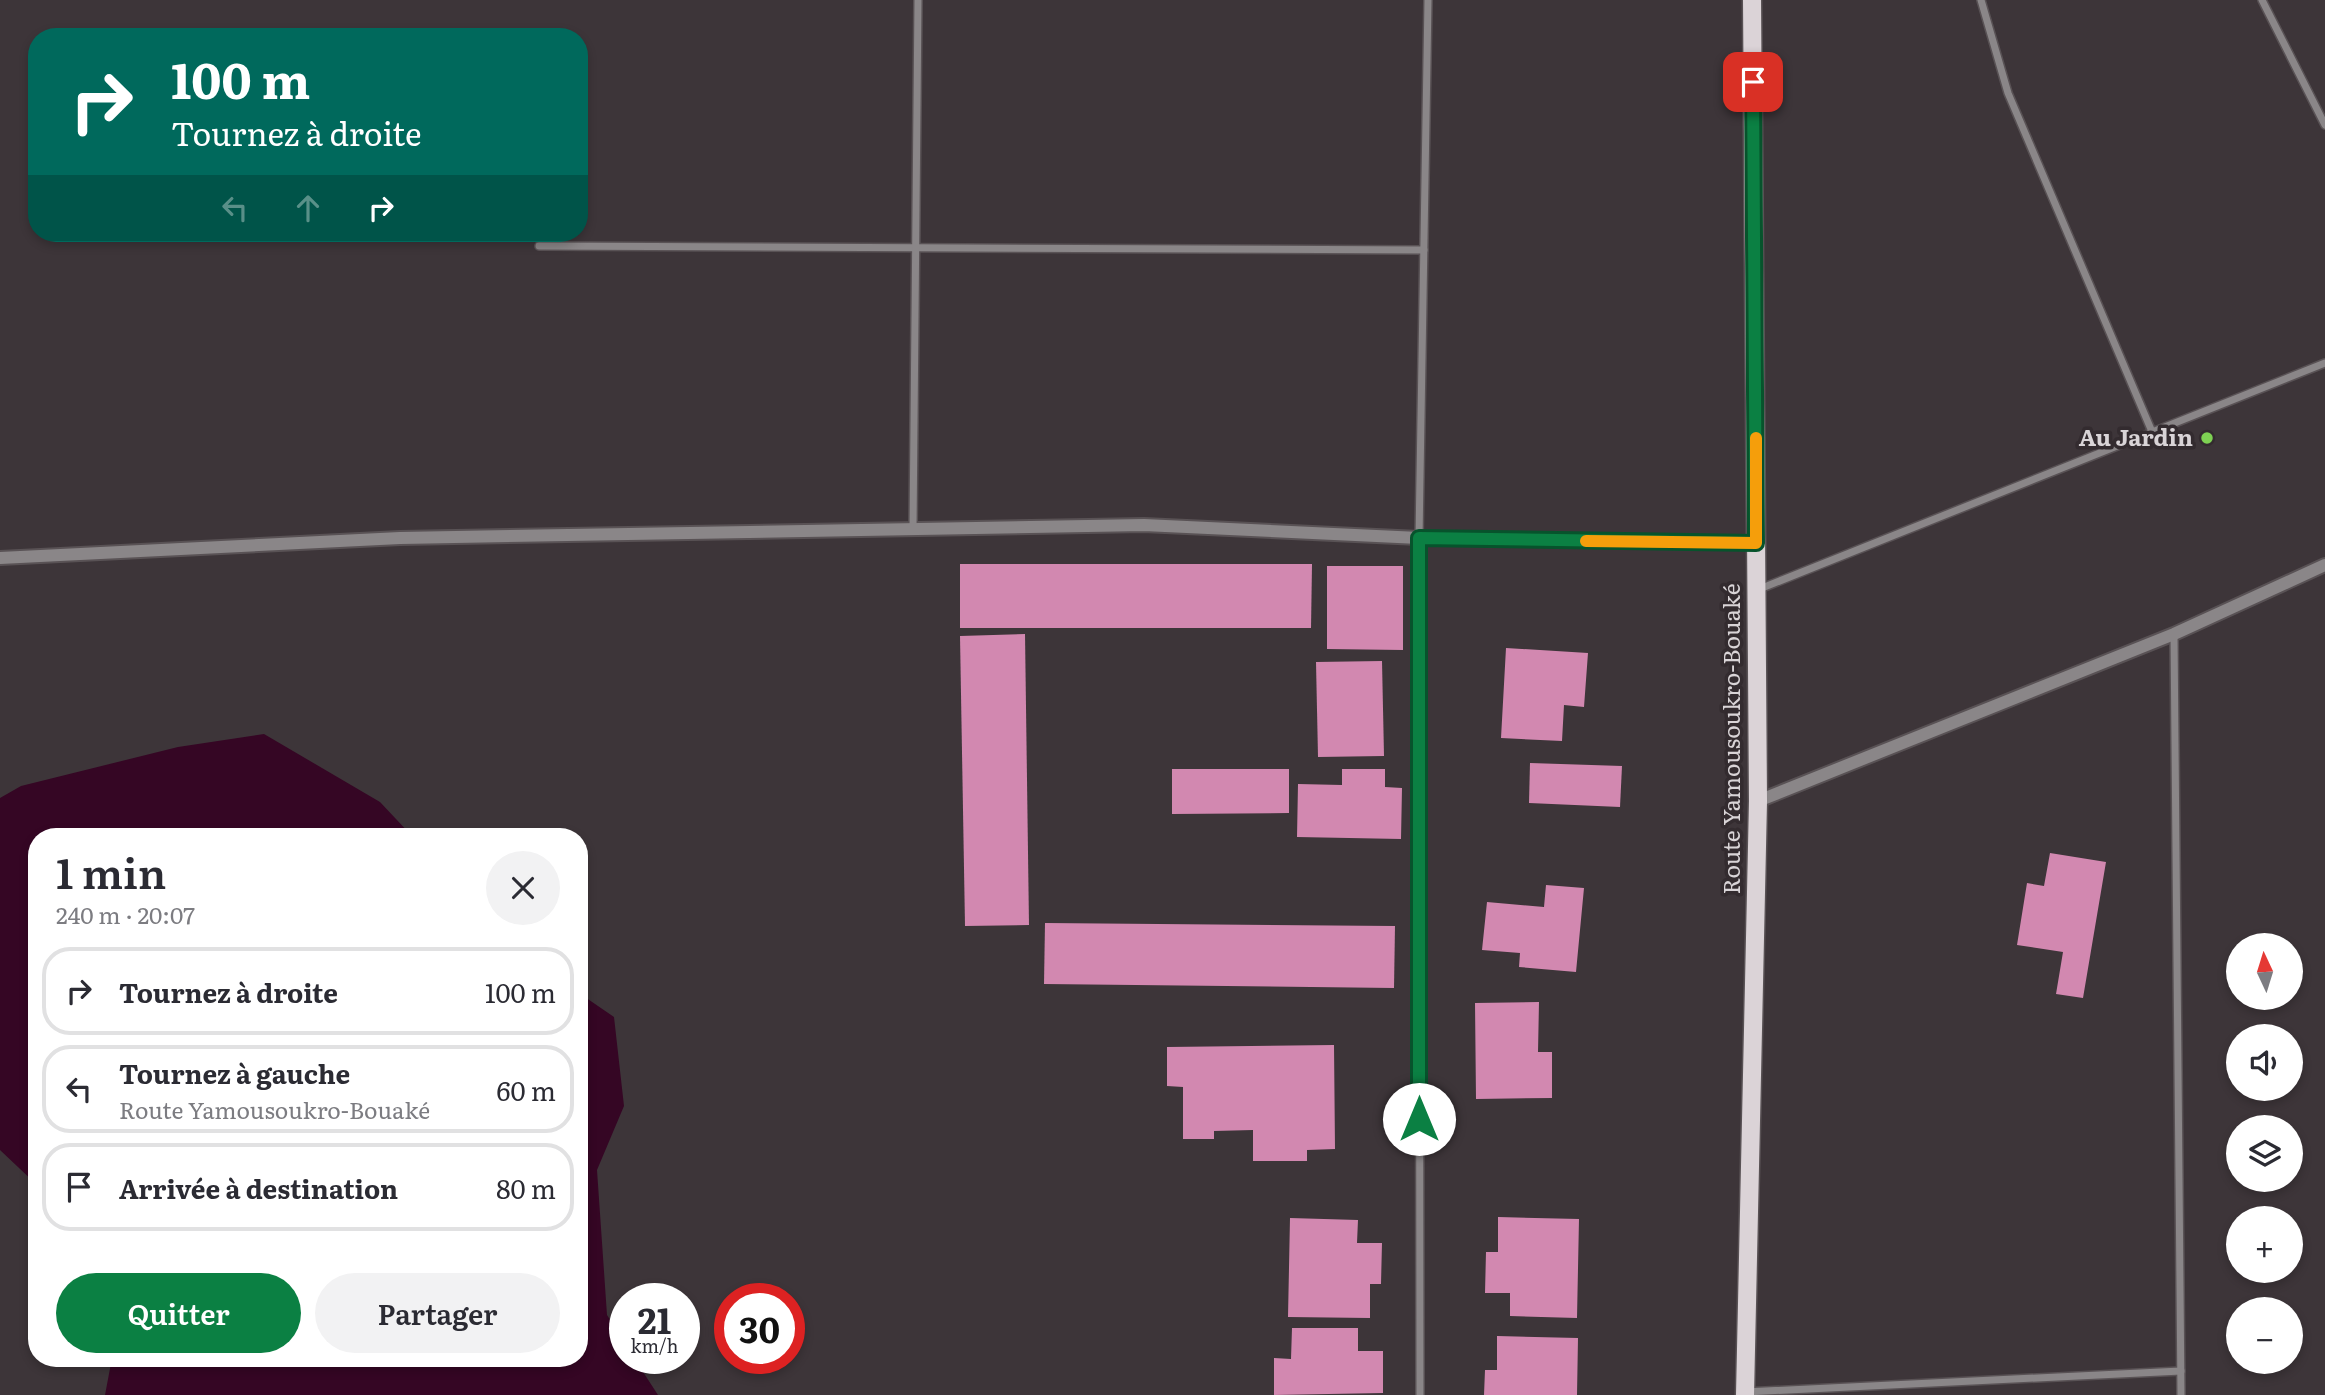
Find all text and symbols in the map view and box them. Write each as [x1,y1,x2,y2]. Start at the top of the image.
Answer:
text: 100 m [171,41,310,114]
pin [1723,52,1783,112]
icon: right [56,56,147,147]
icon: arrive [1734,63,1772,101]
text: Tournez à droite [171,108,422,156]
icon: left [216,189,254,227]
icon: ahead [289,189,327,227]
icon: right [362,189,400,227]
place label: Au Jardin [2079,419,2193,453]
marker: Au Jardin [2199,430,2215,446]
street label: Route Yamousoukro-Bouaké [1713,583,1747,895]
text: 1 min [56,840,166,902]
button: close [486,851,560,925]
text: 240 m · 20:07 [56,897,195,931]
north arrow [2226,933,2303,1010]
map controls [2226,933,2303,1374]
icon: right [60,972,98,1010]
text: Tournez à droite [119,972,338,1011]
text: 100 m [485,972,556,1011]
button: sound [2226,1024,2303,1101]
text: Tournez à gauche [119,1053,350,1092]
icon: left [60,1070,98,1108]
text: 60 m [497,1070,556,1109]
position arrow [1382,1082,1456,1156]
text: Route Yamousoukro-Bouaké [119,1092,430,1126]
button: layers [2226,1115,2303,1192]
icon: arrive [60,1168,98,1206]
text: Arrivée à destination [119,1168,398,1207]
text: 80 m [496,1168,556,1207]
button: + [2226,1206,2303,1283]
button: Quitter [56,1273,301,1353]
button: Partager [315,1273,560,1353]
speed limit sign: 30 [714,1283,805,1374]
text: 21 [638,1293,671,1345]
button: − [2226,1297,2303,1374]
text: km/h [631,1332,678,1359]

